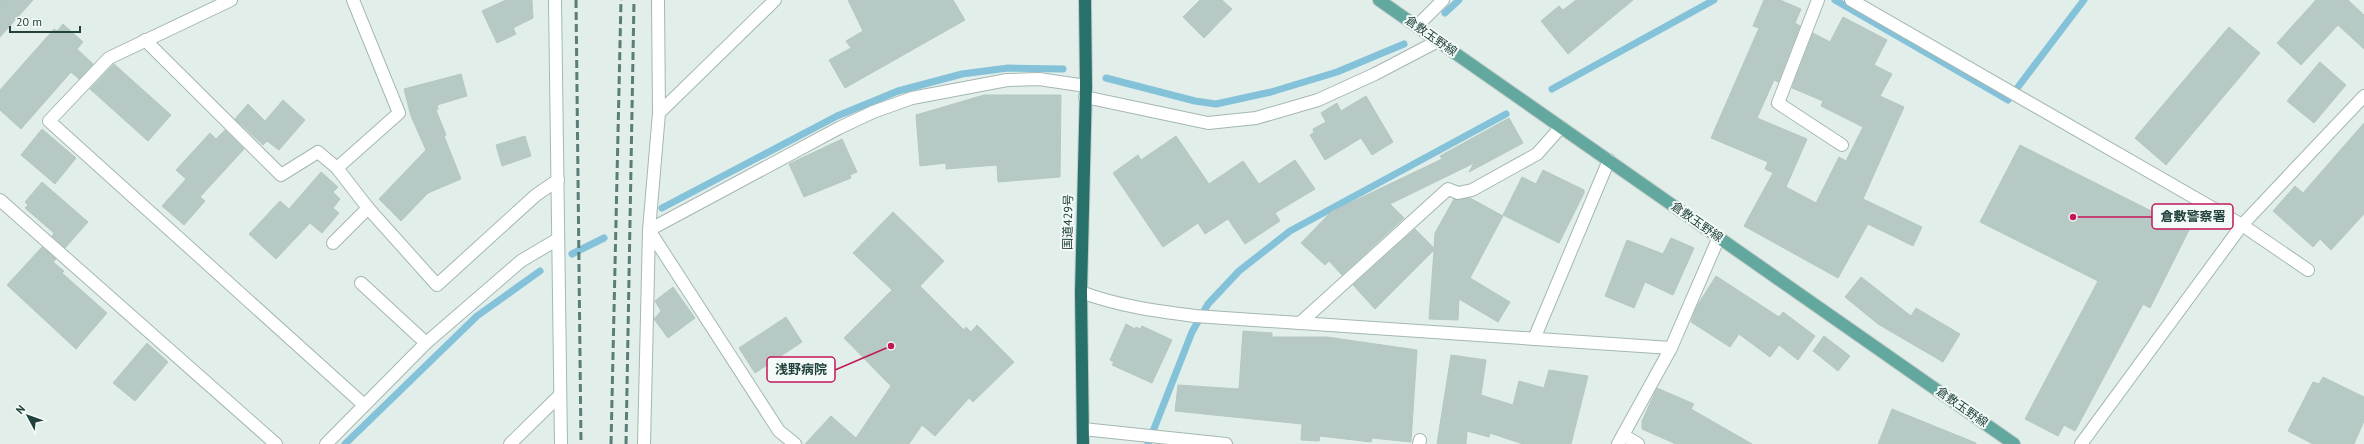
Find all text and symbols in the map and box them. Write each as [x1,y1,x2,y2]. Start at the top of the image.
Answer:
scale bar [10,8,80,34]
street label: 倉敷玉野線 [1402,12,1460,59]
text: 20 m [16,14,42,29]
street label: 国道429号 [1060,194,1075,250]
street label: 倉敷玉野線 [1668,198,1726,245]
callout: 倉敷警察署 [2152,204,2233,229]
text: 倉敷警察署 [2160,208,2226,225]
callout: 浅野病院 [767,357,835,382]
text: 浅野病院 [775,361,827,378]
street label: 倉敷玉野線 [1933,383,1991,430]
north arrow [8,396,48,436]
text: N [13,402,28,417]

